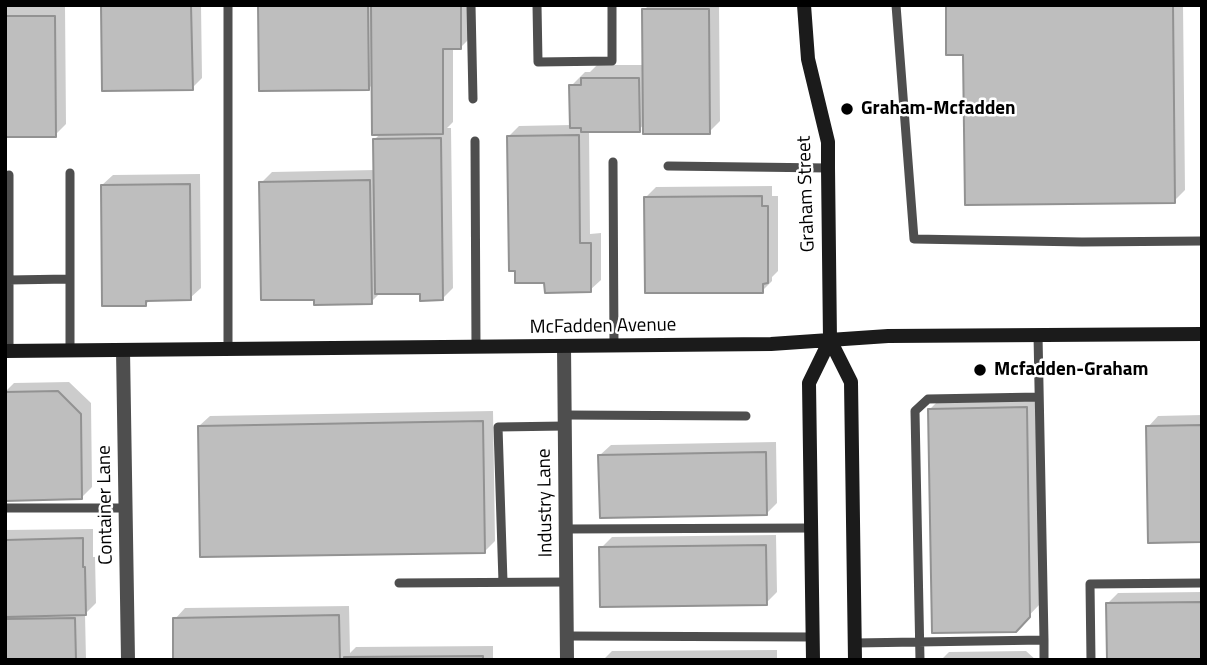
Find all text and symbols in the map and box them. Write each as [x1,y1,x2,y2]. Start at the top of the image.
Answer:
place label: Graham-Mcfadden [861,98,1016,120]
marker: Graham-Mcfadden [839,101,855,117]
street label: Graham Street [794,135,820,253]
street label: McFadden Avenue [530,314,676,340]
place label: Mcfadden-Graham [994,359,1149,381]
marker: Mcfadden-Graham [972,362,988,378]
street label: Container Lane [94,445,118,565]
street label: Industry Lane [534,448,558,558]

